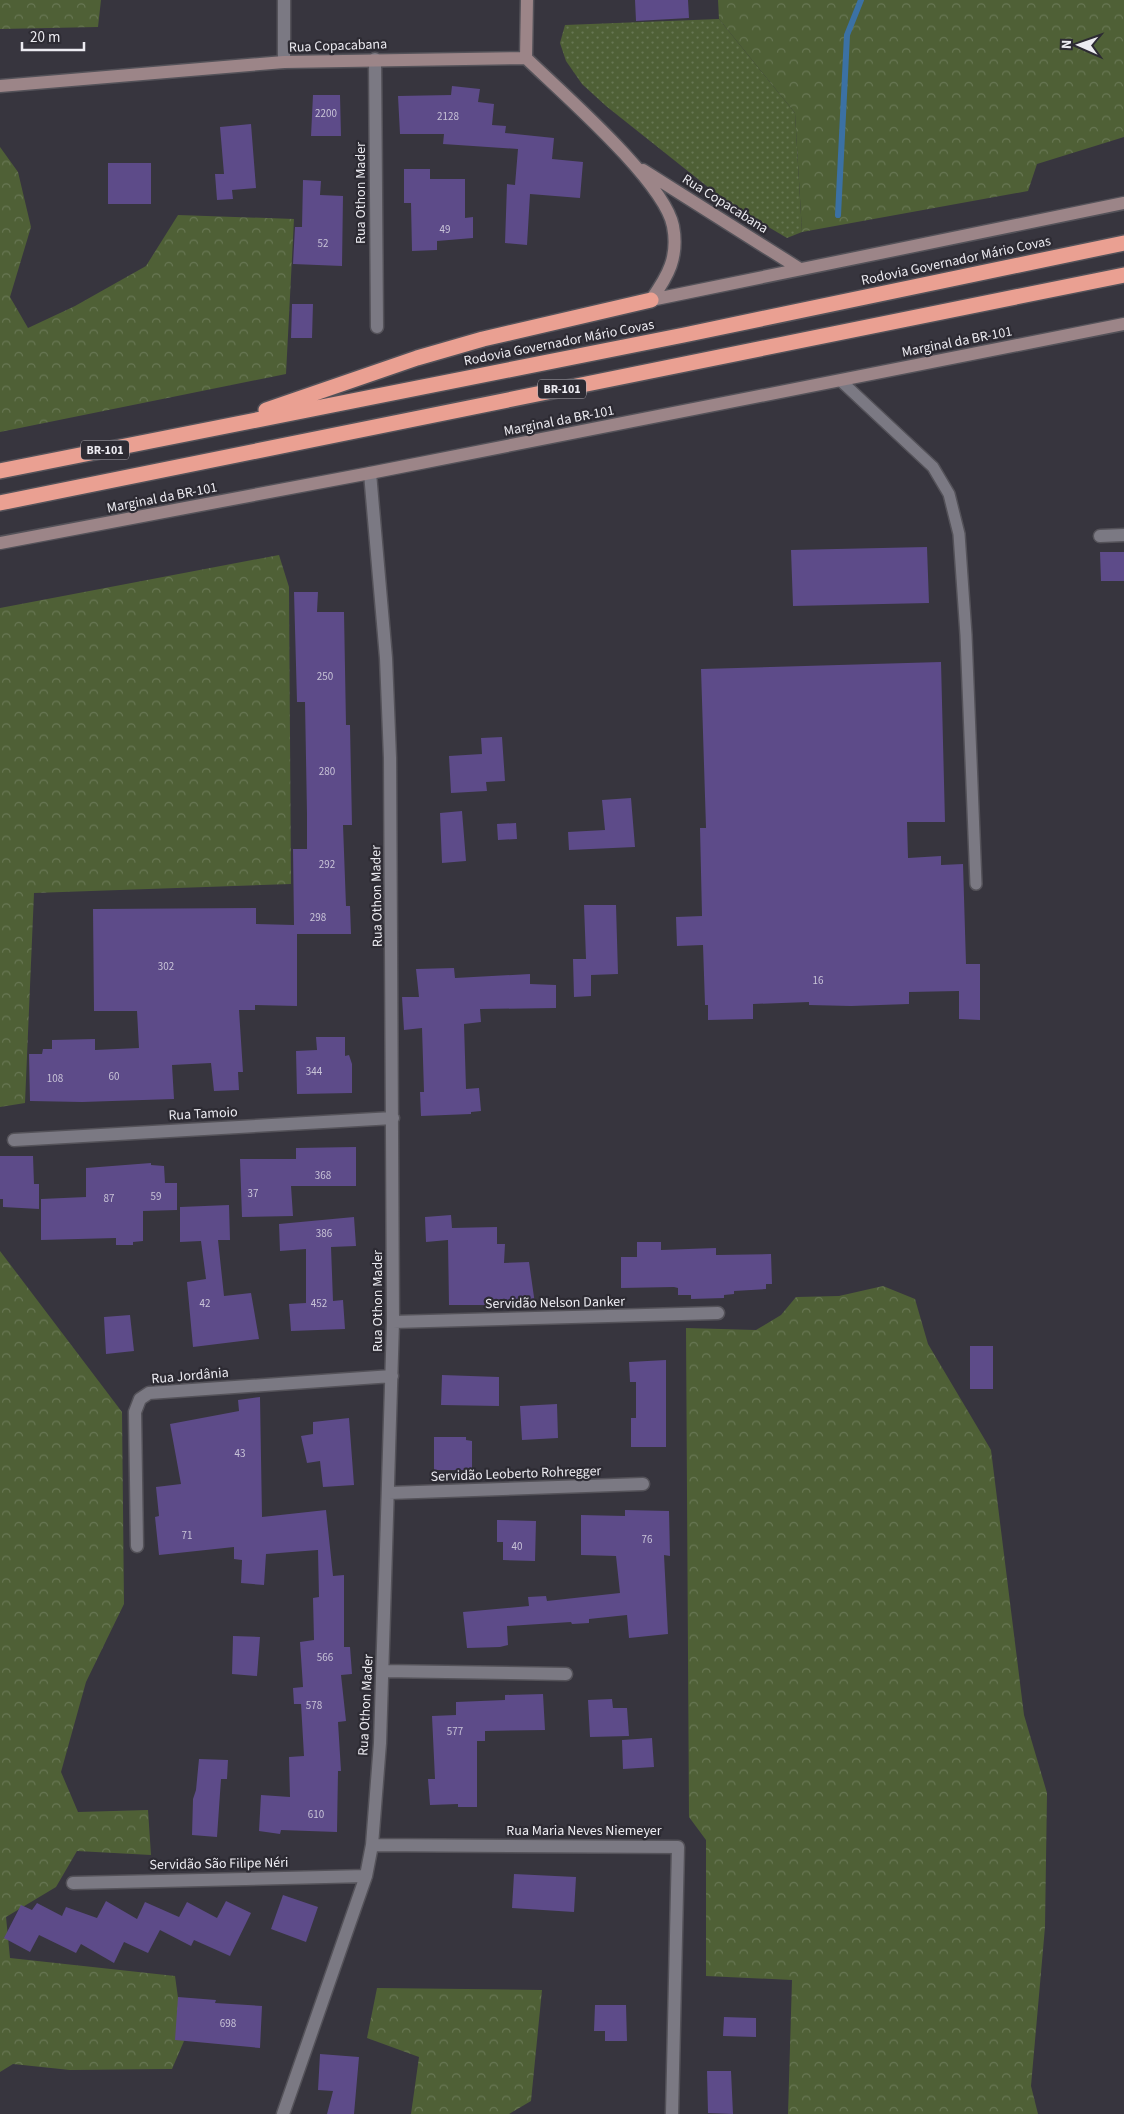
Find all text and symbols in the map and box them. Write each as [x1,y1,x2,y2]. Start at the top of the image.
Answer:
scale bar [22,20,85,52]
north arrow [1054,20,1104,70]
text: 20 m [30,27,60,48]
street label: Rua Copacabana [289,34,387,58]
text: N [1057,40,1077,50]
house number: 2200 [315,106,337,121]
house number: 2128 [437,109,459,124]
street label: Rua Othon Mader [351,142,371,244]
street label: Rua Copacabana [678,169,772,239]
house number: 49 [440,222,450,237]
street label: Rodovia Governador Mário Covas [859,231,1053,291]
house number: 52 [318,236,328,251]
street label: Rodovia Governador Mário Covas [462,315,656,371]
street label: Marginal da BR-101 [900,321,1014,363]
road number: BR-101 [538,379,586,398]
street label: Marginal da BR-101 [502,400,616,442]
road number: BR-101 [81,440,129,460]
street label: Marginal da BR-101 [105,477,219,519]
house number: 250 [317,669,333,684]
house number: 280 [319,764,335,779]
street label: Rua Othon Mader [366,845,388,947]
house number: 292 [319,857,335,872]
house number: 298 [310,910,327,925]
house number: 302 [158,959,174,974]
house number: 16 [813,973,824,988]
house number: 344 [306,1064,323,1079]
house number: 60 [109,1069,119,1084]
house number: 108 [47,1071,64,1086]
street label: Rua Tamoio [168,1102,238,1126]
house number: 368 [315,1168,332,1183]
house number: 37 [248,1186,258,1201]
house number: 59 [151,1189,161,1204]
house number: 87 [104,1191,114,1206]
house number: 386 [316,1226,333,1241]
street label: Rua Othon Mader [368,1250,388,1352]
street label: Servidão Nelson Danker [485,1292,625,1314]
house number: 42 [200,1296,210,1311]
house number: 452 [311,1296,327,1311]
street label: Rua Jordânia [151,1363,229,1389]
house number: 43 [235,1446,245,1461]
street label: Servidão Leoberto Rohregger [430,1461,602,1487]
house number: 71 [182,1528,192,1543]
house number: 76 [642,1532,653,1547]
house number: 40 [512,1539,522,1554]
house number: 566 [317,1650,334,1665]
street label: Rua Othon Mader [353,1653,379,1756]
house number: 578 [306,1698,323,1713]
house number: 577 [447,1724,463,1739]
house number: 610 [308,1807,324,1822]
street label: Rua Maria Neves Niemeyer [506,1821,662,1841]
street label: Servidão São Filipe Néri [149,1853,289,1875]
house number: 698 [220,2016,237,2031]

